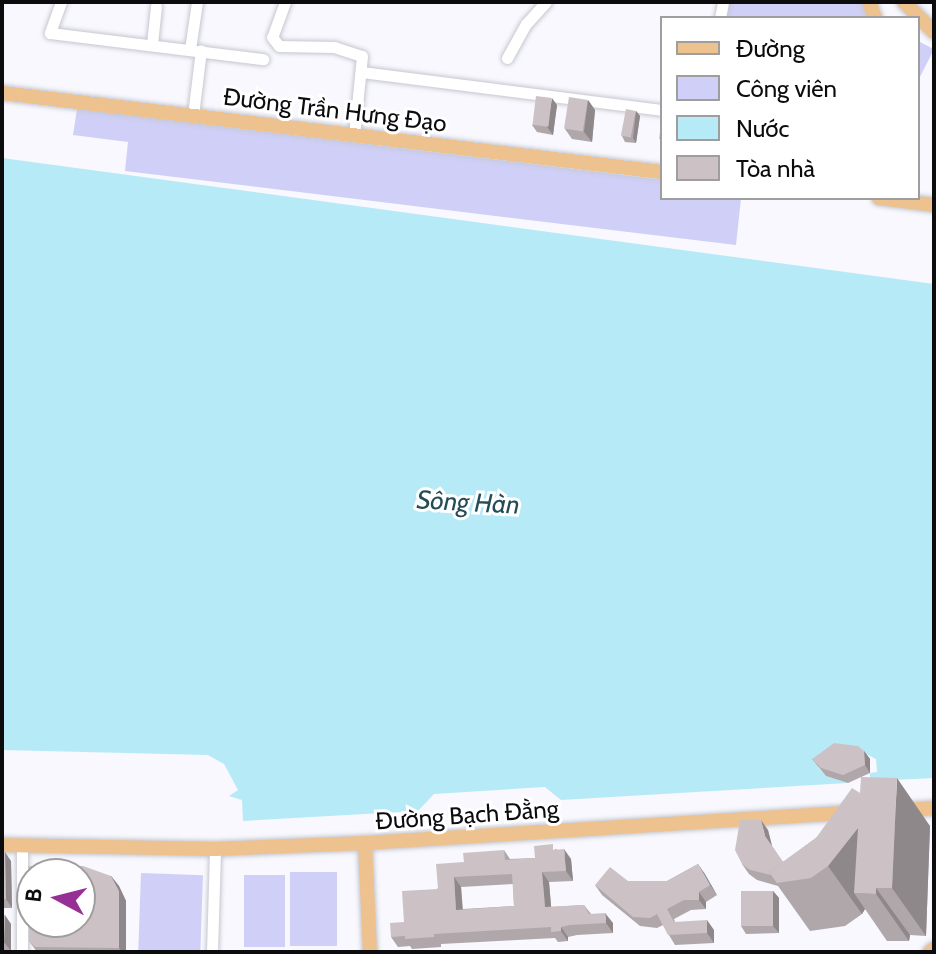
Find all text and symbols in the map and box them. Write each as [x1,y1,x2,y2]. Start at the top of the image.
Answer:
legend [660,16,920,200]
text: Đường [736,34,805,63]
text: Công viên [736,74,837,103]
street label: Đường Trần Hưng Đạo [222,82,448,138]
text: Nước [736,114,789,143]
text: Tòa nhà [736,154,815,183]
water label: Sông Hàn [416,485,520,521]
street label: Đường Bạch Đằng [374,794,560,836]
north arrow [16,858,96,938]
text: B [19,887,48,904]

